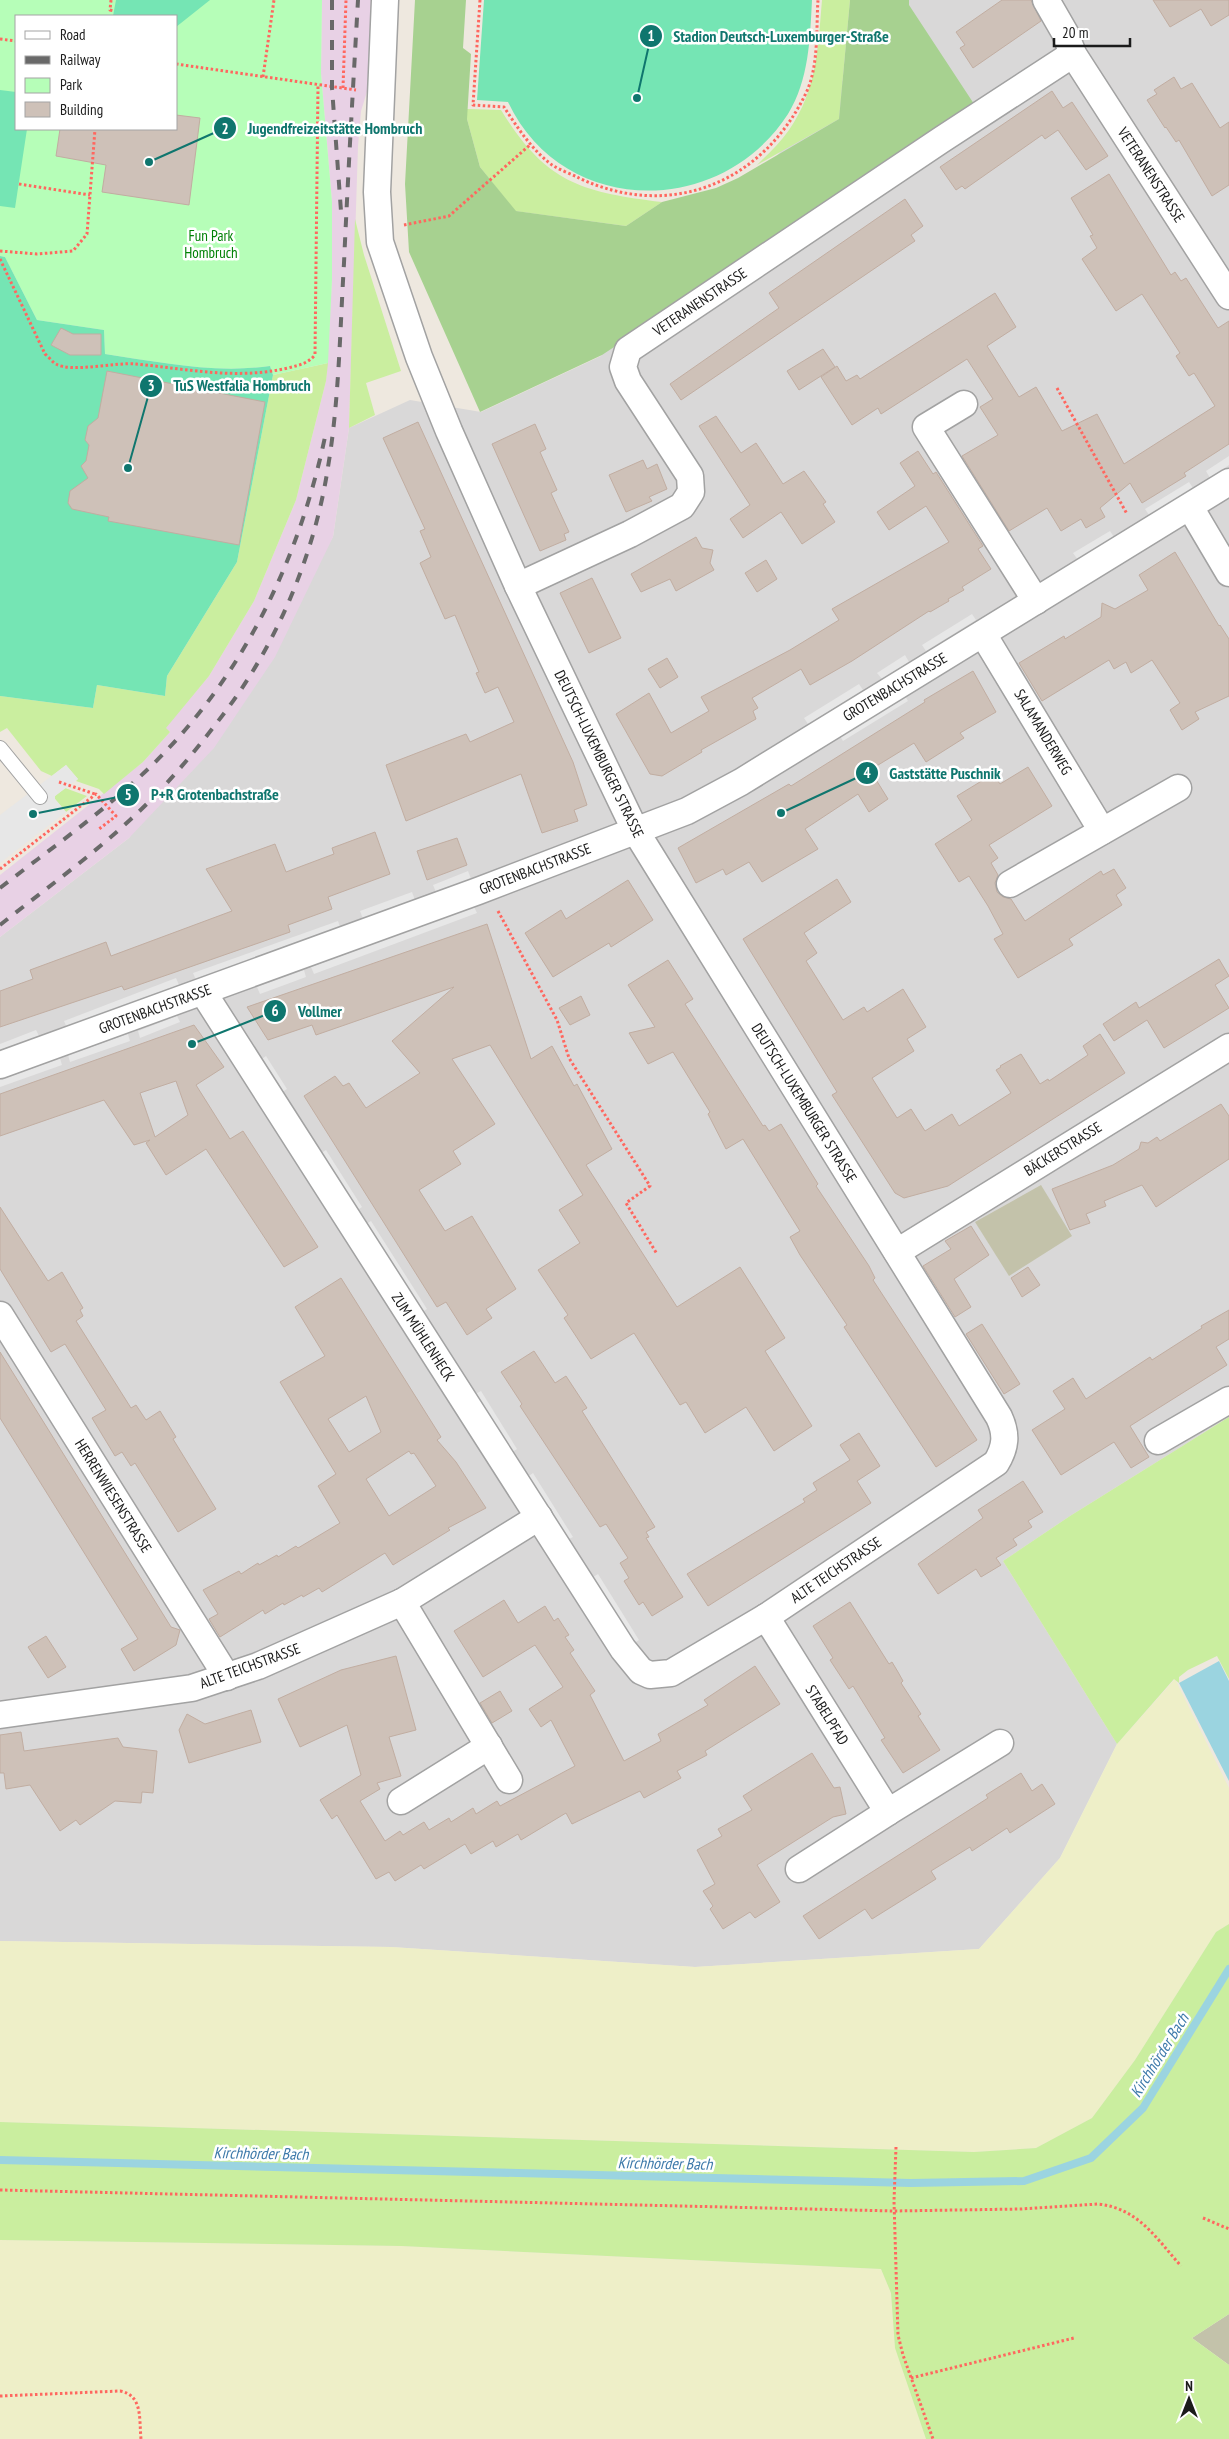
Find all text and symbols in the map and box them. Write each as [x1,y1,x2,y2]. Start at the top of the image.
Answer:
legend [15,15,178,130]
scale bar [1054,15,1130,47]
callout: Stadion Deutsch-Luxemburger-Straße [638,21,899,52]
text: 20 m [1062,23,1088,42]
text: Road [60,25,86,44]
text: 1 [647,26,655,45]
text: Stadion Deutsch-Luxemburger-Straße [673,26,889,46]
text: Railway [60,50,101,69]
text: Park [60,75,82,94]
text: Building [60,100,103,119]
callout: Jugendfreizeitstätte Hombruch [212,113,432,144]
text: Jugendfreizeitstätte Hombruch [247,118,422,138]
text: 2 [221,119,229,138]
street label: VETERANENSTRASSE [1113,123,1189,226]
park label: Fun Park Hombruch [184,226,238,262]
street label: VETERANENSTRASSE [648,263,750,341]
callout: TuS Westfalia Hombruch [139,370,321,401]
text: TuS Westfalia Hombruch [173,375,311,395]
text: 3 [147,376,155,395]
street label: GROTENBACHSTRASSE [839,648,950,725]
street label: DEUTSCH-LUXEMBURGER STRASSE [551,667,648,841]
street label: SALAMANDERWEG [1010,685,1076,778]
callout: Gaststätte Puschnik [855,758,1011,789]
text: 4 [863,763,871,782]
text: Gaststätte Puschnik [889,763,1001,783]
callout: P+R Grotenbachstraße [116,779,289,810]
text: P+R Grotenbachstraße [151,784,279,804]
text: 5 [124,785,132,804]
street label: GROTENBACHSTRASSE [476,838,593,899]
street label: GROTENBACHSTRASSE [96,979,214,1038]
callout: Vollmer [263,995,352,1026]
text: 6 [271,1001,279,1020]
text: Vollmer [297,1001,342,1021]
street label: DEUTSCH-LUXEMBURGER STRASSE [748,1020,861,1186]
street label: BÄCKERSTRASSE [1020,1117,1105,1180]
street label: ZUM MÜHLENHECK [388,1289,459,1385]
street label: HERRENWIESENSTRASSE [71,1435,156,1556]
street label: ALTE TEICHSTRASSE [787,1532,885,1607]
street label: ALTE TEICHSTRASSE [197,1639,303,1693]
street label: STABELPFAD [802,1681,853,1748]
water label: Kirchhörder Bach [1125,2009,1193,2101]
water label: Kirchhörder Bach [213,2142,310,2164]
water label: Kirchhörder Bach [617,2152,714,2174]
north arrow [1164,2374,1214,2424]
text: N [1185,2377,1193,2395]

